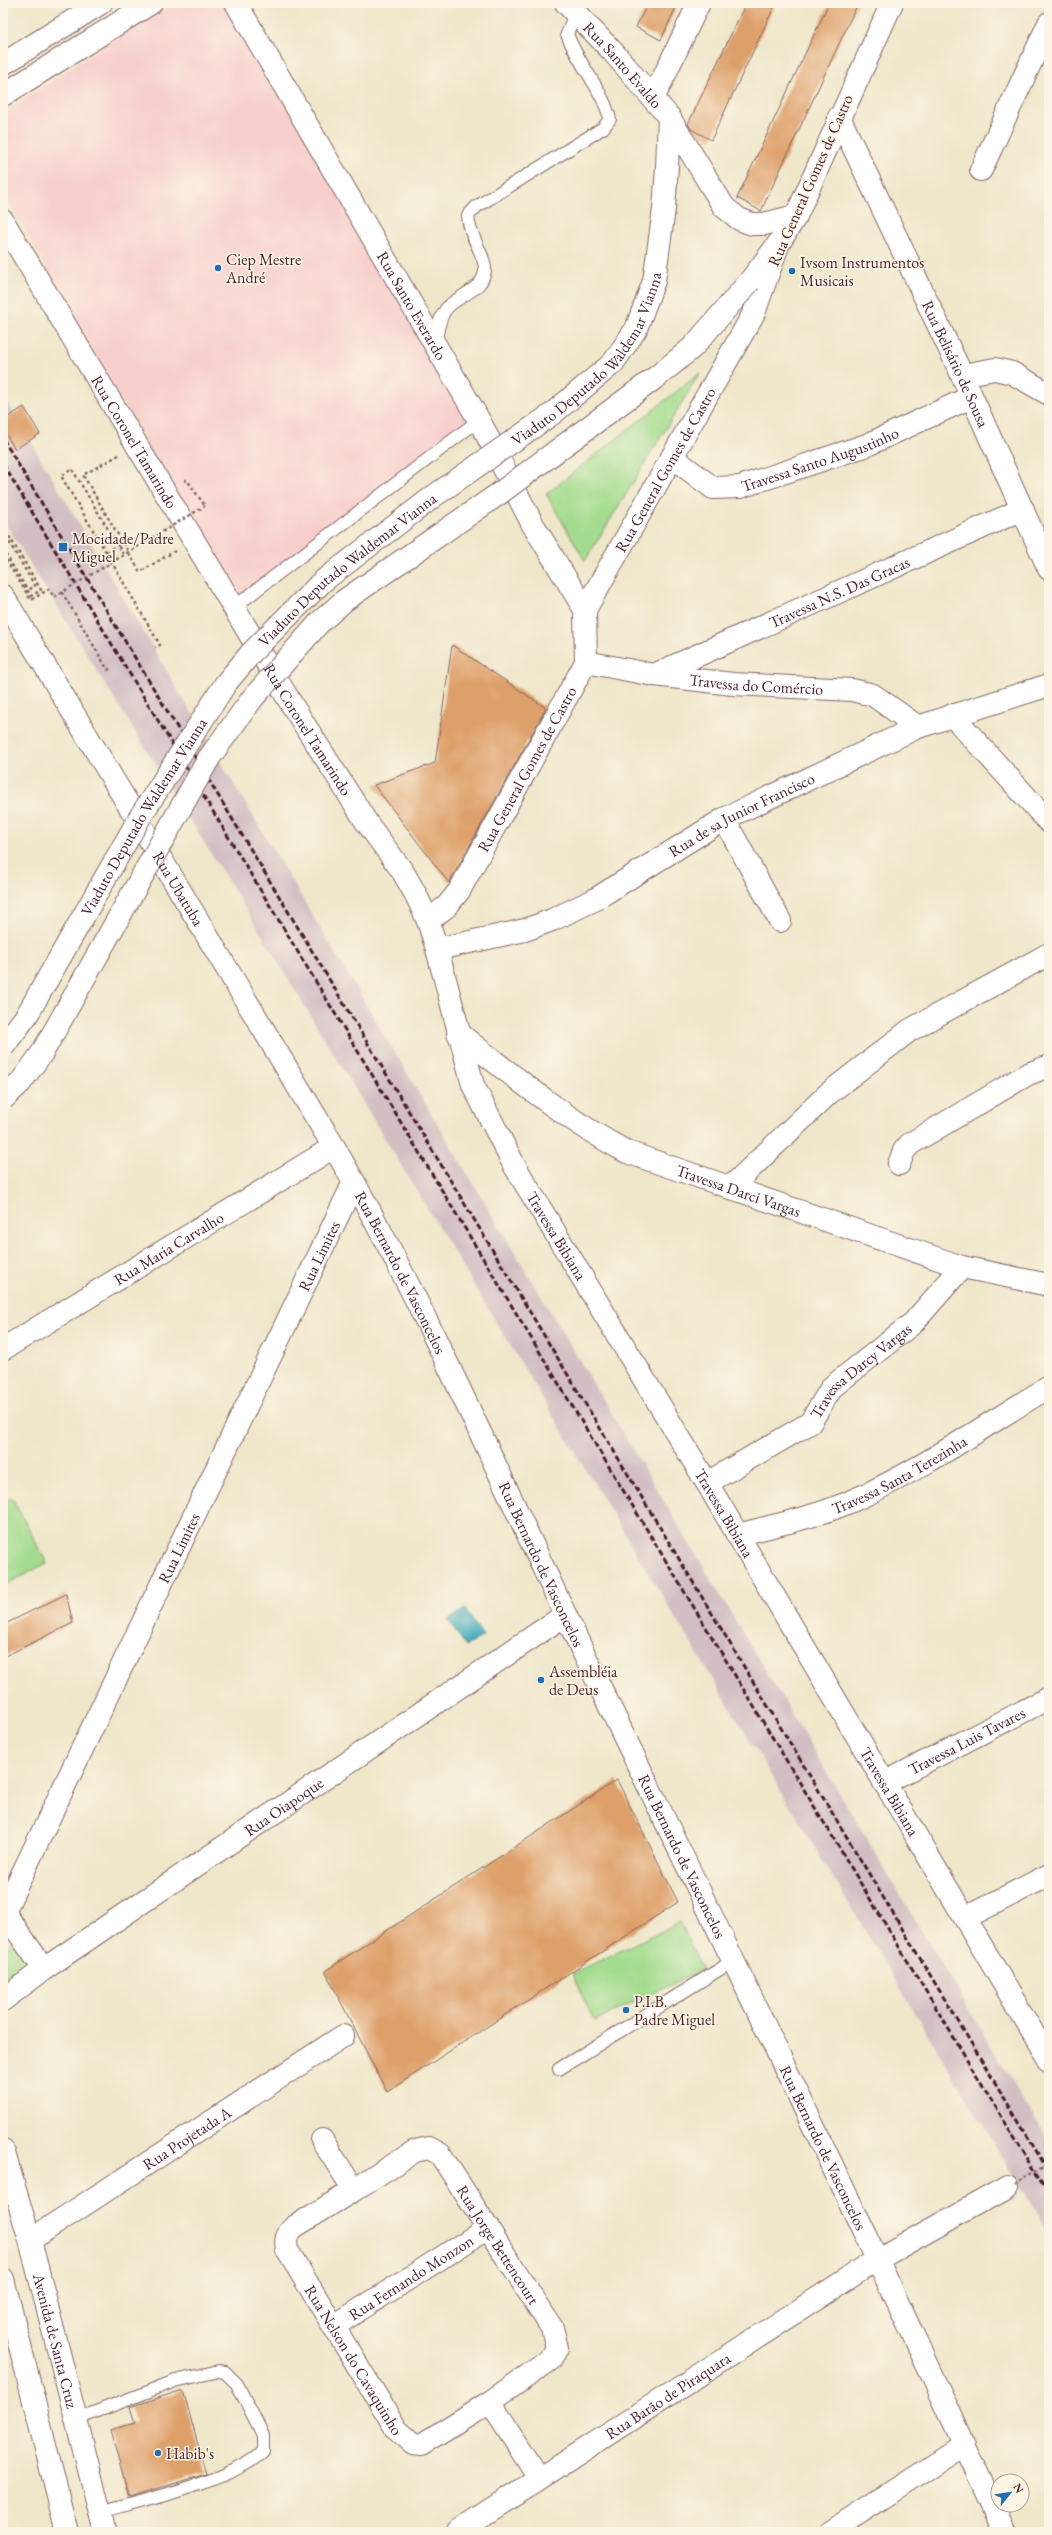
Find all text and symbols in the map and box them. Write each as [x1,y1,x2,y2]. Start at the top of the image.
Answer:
street label: Rua Santo Evaldo [578,17,667,113]
street label: Rua General Gomes de Castro [763,91,858,270]
street label: Rua Santo Everardo [372,247,452,364]
place label: Ciep Mestre André [225,249,301,288]
place label: Ivsom Instrumentos Musicais [800,252,924,291]
marker: Ciep Mestre André [213,263,223,273]
marker: Ivsom Instrumentos Musicais [787,266,797,276]
street label: Viaduto Deputado Waldemar Vianna [507,270,666,450]
street label: Rua Belisário de Sousa [917,297,994,431]
street label: Rua Coronel Tamarindo [86,371,182,513]
street label: Rua General Gomes de Castro [610,383,721,556]
street label: Travessa Santo Augustinho [739,422,902,497]
street label: Viaduto Deputado Waldemar Vianna [254,488,441,651]
place label: Mocidade/Padre Miguel [72,528,174,567]
marker: Mocidade/Padre Miguel [57,541,69,553]
street label: Travessa N.S. Das Gracas [766,551,913,633]
street label: Rua Coronel Tamarindo [259,660,357,800]
street label: Travessa do Comércio [688,669,824,700]
street label: Rua General Gomes de Castro [473,683,582,856]
street label: Viaduto Deputado Waldemar Vianna [76,713,212,920]
street label: Rua de sa Junior Francisco [665,768,818,862]
street label: Rua Ubatuba [148,847,209,930]
street label: Travessa Darci Vargas [673,1160,803,1222]
street label: Rua Bernardo de Vasconcelos [350,1188,451,1357]
street label: Travessa Bibiana [521,1188,592,1285]
street label: Rua Maria Carvalho [110,1207,228,1290]
street label: Rua Limites [293,1217,345,1295]
street label: Travessa Darcy Vargas [805,1318,916,1423]
street label: Travessa Santa Terezinha [829,1430,971,1519]
street label: Travessa Bibiana [690,1465,759,1562]
street label: Rua Bernardo de Vasconcelos [494,1478,589,1650]
street label: Rua Limites [153,1510,205,1587]
place label: Assembléia de Deus [548,1661,618,1700]
marker: Assembléia de Deus [536,1675,546,1685]
street label: Travessa Luis Tavares [905,1702,1029,1780]
street label: Travessa Bibiana [855,1743,924,1841]
street label: Rua Bernardo de Vasconcelos [633,1771,731,1942]
street label: Rua Oiapoque [240,1772,327,1841]
place label: P.I.B. Padre Miguel [634,1991,715,2030]
marker: P.I.B. Padre Miguel [621,2005,631,2015]
street label: Rua Bernardo de Vasconcelos [775,2062,872,2234]
street label: Rua Projetada A [139,2101,236,2175]
street label: Rua Jorge Bettencourt [452,2181,544,2309]
street label: Rua Fernando Monzon [345,2230,478,2325]
street label: Avenida de Santa Cruz [28,2270,83,2411]
street label: Rua Nelson do Cavaquinho [300,2281,408,2439]
street label: Rua Barão de Piraquara [601,2347,735,2444]
place label: Habib's [166,2443,214,2464]
marker: Habib's [153,2448,163,2458]
north arrow [990,2473,1030,2513]
text: N [1010,2481,1027,2495]

